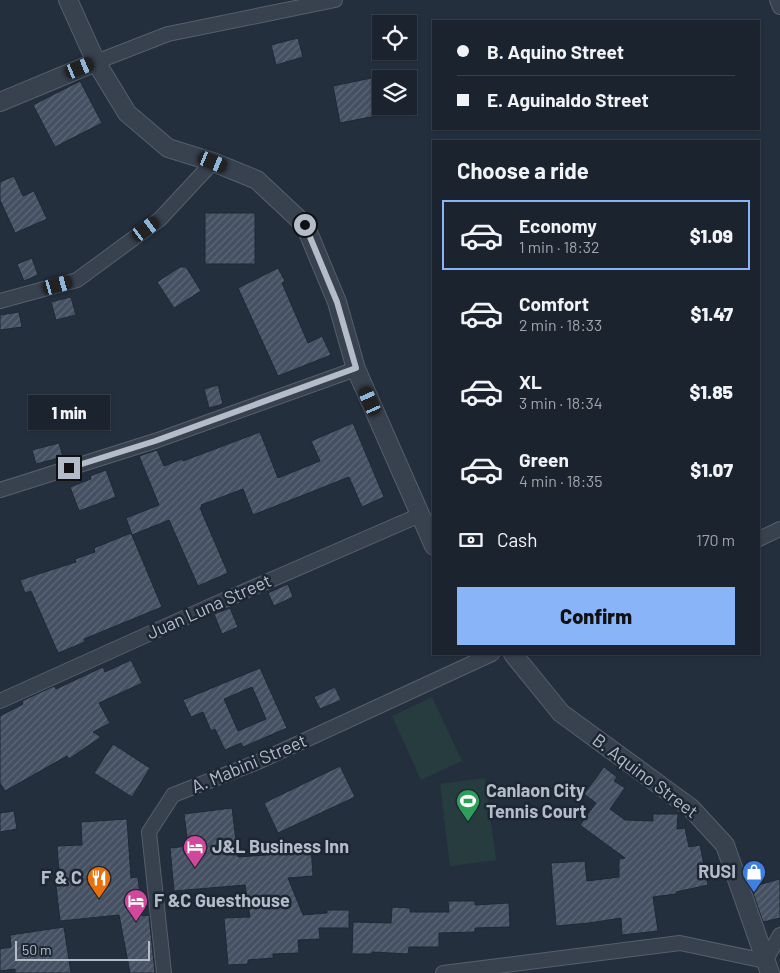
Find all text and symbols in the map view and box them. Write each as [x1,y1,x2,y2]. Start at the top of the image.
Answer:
map controls [372,15,417,115]
button: locate [372,15,417,60]
text: B. Aquino Street [487,40,624,63]
car [63,55,96,81]
button: layers [372,70,417,115]
text: E. Aguinaldo Street [487,88,649,111]
car [196,149,229,175]
text: Choose a ride [457,157,589,183]
icon: car [459,213,504,258]
car [129,214,162,244]
route start [294,214,316,236]
text: Economy [519,214,597,237]
text: $1.09 [690,224,733,247]
text: 1 min · 18:32 [519,237,600,256]
car [41,274,74,296]
icon: car [459,291,504,336]
text: Comfort [519,292,589,315]
text: $1.47 [690,302,733,325]
text: 2 min · 18:33 [519,315,602,334]
icon: car [459,369,504,414]
text: XL [519,370,542,393]
text: $1.85 [689,380,733,403]
car [357,384,382,418]
text: 3 min · 18:34 [519,393,603,412]
callout: 1 min [28,396,110,430]
text: 1 min [51,403,87,422]
icon: car [459,447,504,492]
text: Green [519,448,569,471]
route end [58,457,80,479]
text: $1.07 [690,458,733,481]
text: 4 min · 18:35 [519,471,603,490]
icon: cash [457,526,485,554]
text: Cash [497,528,538,551]
text: 170 m [696,530,735,549]
street label: Juan Luna Street [143,569,274,643]
button: Confirm [457,587,735,645]
street label: B. Aquino Street [588,728,703,822]
street label: A. Mabini Street [188,729,310,797]
place label: Canlaon City Tennis Court [486,779,587,822]
sports icon: Canlaon City Tennis Court [455,788,481,822]
hotel icon: J&L Business Inn [182,834,208,868]
place label: J&L Business Inn [212,835,349,857]
shop icon: RUSI [741,859,767,893]
place label: RUSI [698,860,736,882]
restaurant icon: F & C [86,865,112,899]
place label: F & C [41,866,82,888]
hotel icon: F &C Guesthouse [123,888,149,922]
place label: F &C Guesthouse [154,889,290,911]
scale bar [15,938,150,961]
text: 50 m [22,941,51,958]

